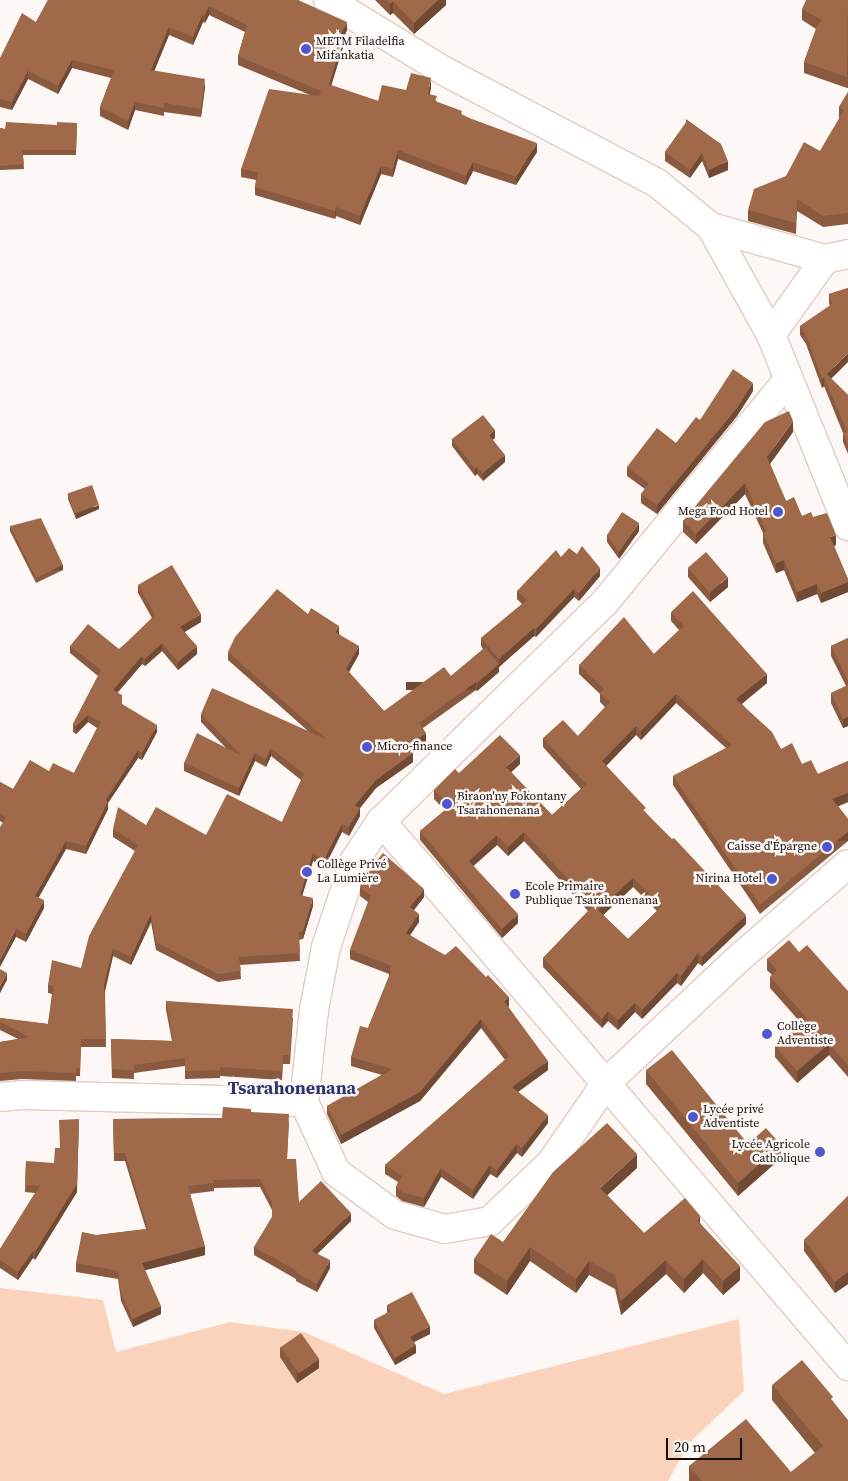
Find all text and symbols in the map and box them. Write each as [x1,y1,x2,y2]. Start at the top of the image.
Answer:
place label: METM Filadelfia Mifankatia [316,35,405,63]
marker: METM Filadelfia Mifankatia [300,43,312,55]
place label: Mega Food Hotel [678,505,768,519]
marker: Mega Food Hotel [772,506,784,518]
place label: Micro-finance [377,740,452,754]
marker: Micro-finance [361,741,373,753]
place label: Biraon'ny Fokontany Tsarahonenana [457,790,566,818]
marker: Biraon'ny Fokontany Tsarahonenana [441,798,453,810]
place label: Caisse d'Épargne [727,840,817,854]
marker: Caisse d'Épargne [821,841,833,853]
place label: Collège Privé La Lumière [317,858,387,886]
marker: Collège Privé La Lumière [301,866,313,878]
place label: Nirina Hotel [696,872,762,886]
marker: Nirina Hotel [766,873,778,885]
place label: Ecole Primaire Publique Tsarahonenana [525,880,658,908]
marker: Ecole Primaire Publique Tsarahonenana [509,888,521,900]
place label: Collège Adventiste [777,1020,833,1048]
marker: Collège Adventiste [761,1028,773,1040]
district label: Tsarahonenana [228,1077,356,1099]
place label: Lycée privé Adventiste [703,1103,764,1131]
marker: Lycée privé Adventiste [687,1111,699,1123]
place label: Lycée Agricole Catholique [732,1138,810,1166]
marker: Lycée Agricole Catholique [814,1146,826,1158]
scale bar [668,1428,744,1460]
text: 20 m [674,1436,706,1457]

